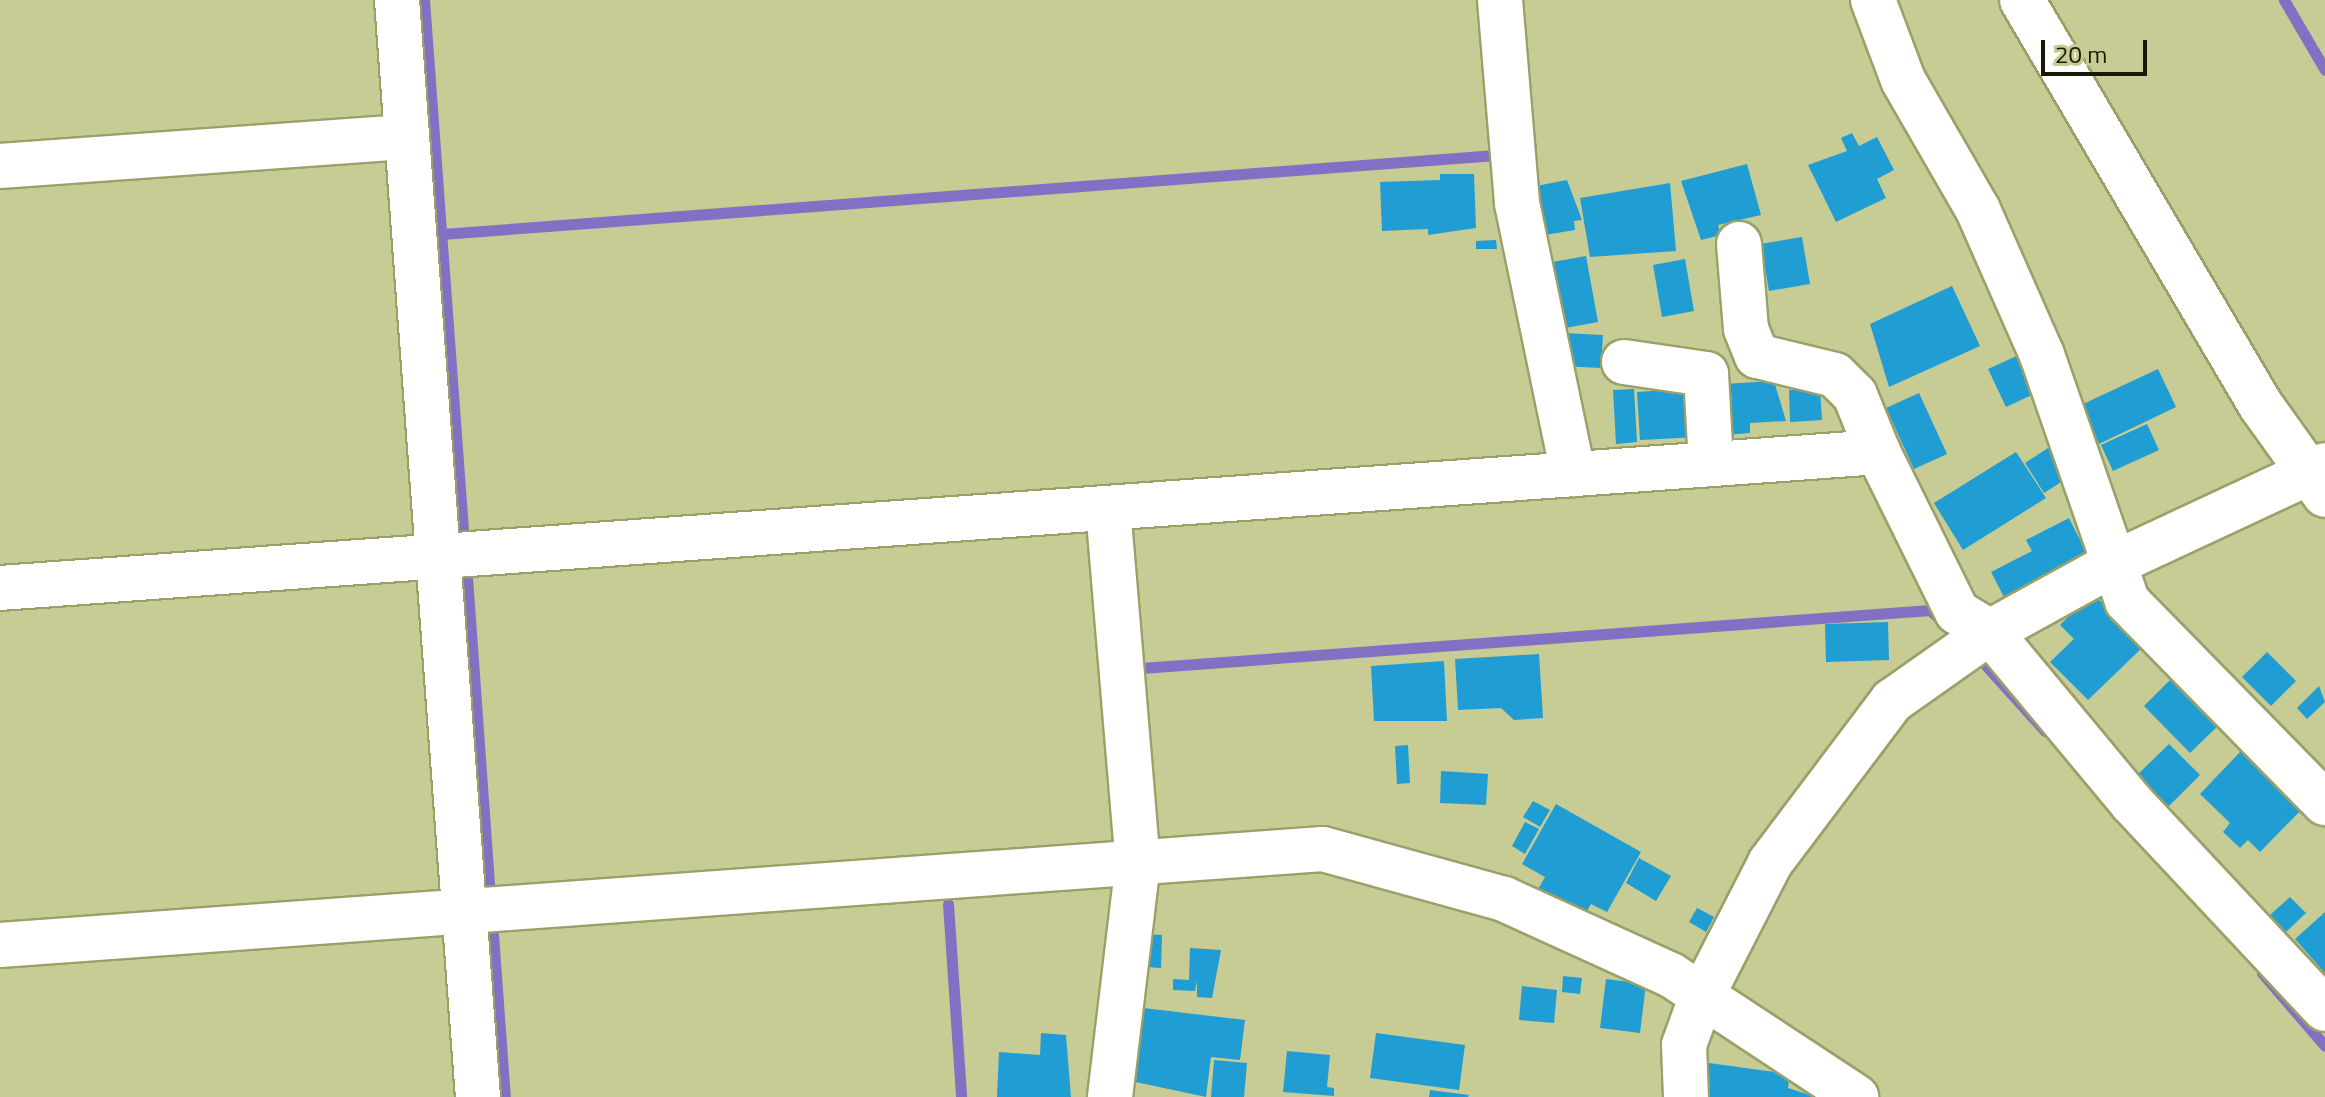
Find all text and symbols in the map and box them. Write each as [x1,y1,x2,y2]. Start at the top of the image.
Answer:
scale bar [2045,24,2151,74]
text: 20 m [2055,36,2107,72]

